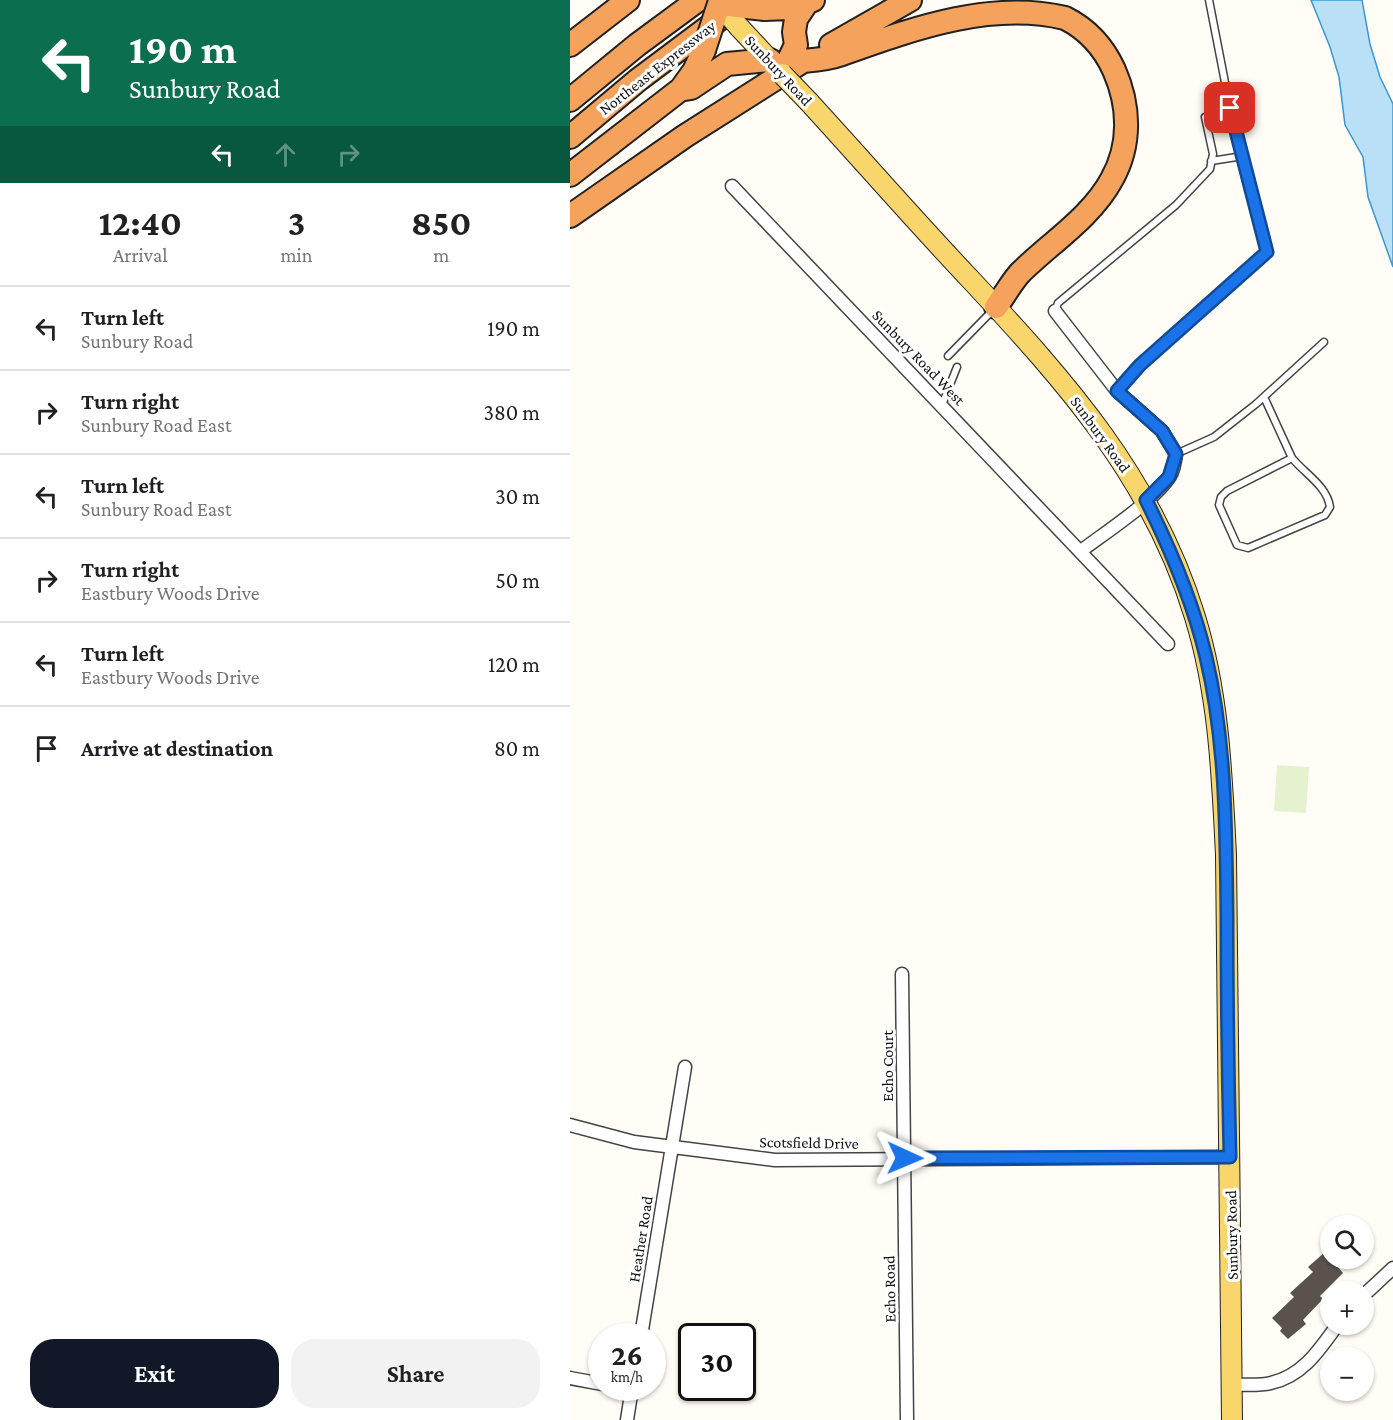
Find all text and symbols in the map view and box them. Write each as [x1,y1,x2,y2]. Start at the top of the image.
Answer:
street label: Northeast Expressway [596,16,720,119]
icon: left [30,24,108,102]
text: 190 m [129,25,237,72]
street label: Sunbury Road [741,32,816,110]
text: Sunbury Road [129,74,281,104]
pin [1204,82,1255,133]
icon: arrive [1213,91,1246,124]
icon: left [206,138,239,171]
icon: ahead [269,138,302,171]
icon: right [332,138,365,171]
text: 12:40 [99,203,182,243]
text: 3 [288,203,305,243]
text: 850 [411,203,471,243]
text: Arrival [113,244,167,266]
text: min [280,244,312,266]
text: m [433,244,449,266]
text: Turn left [81,305,164,330]
street label: Sunbury Road West [868,306,969,410]
icon: left [30,312,63,345]
text: 190 m [487,316,540,341]
text: Sunbury Road [81,330,193,352]
text: Turn right [81,389,179,414]
street label: Sunbury Road [1067,393,1134,477]
icon: right [30,396,63,429]
text: 380 m [483,400,540,425]
text: Sunbury Road East [81,414,232,436]
text: Turn left [81,473,164,498]
icon: left [30,480,63,513]
text: 30 m [495,484,540,509]
text: Sunbury Road East [81,498,232,520]
text: Turn right [81,557,179,582]
icon: right [30,564,63,597]
text: 50 m [495,568,540,593]
text: Eastbury Woods Drive [81,582,260,604]
text: Turn left [81,641,164,666]
icon: left [30,648,63,681]
text: 120 m [488,652,540,677]
text: Eastbury Woods Drive [81,666,260,688]
icon: arrive [30,732,63,765]
text: Arrive at destination [81,736,273,761]
text: 80 m [494,736,540,761]
street label: Echo Court [879,1030,896,1102]
position arrow [873,1126,937,1190]
street label: Scotsfield Drive [759,1133,859,1152]
street label: Sunbury Road [1222,1189,1242,1280]
street label: Heather Road [625,1194,656,1283]
map controls [1320,1215,1374,1401]
button: search [1320,1215,1374,1269]
street label: Echo Road [880,1255,899,1323]
button: + [1320,1281,1374,1335]
speed limit sign: 30 [678,1323,756,1401]
text: 26 [611,1338,643,1371]
button: Exit [30,1339,279,1408]
button: Share [291,1339,540,1408]
button: − [1320,1347,1374,1401]
text: km/h [611,1369,643,1385]

